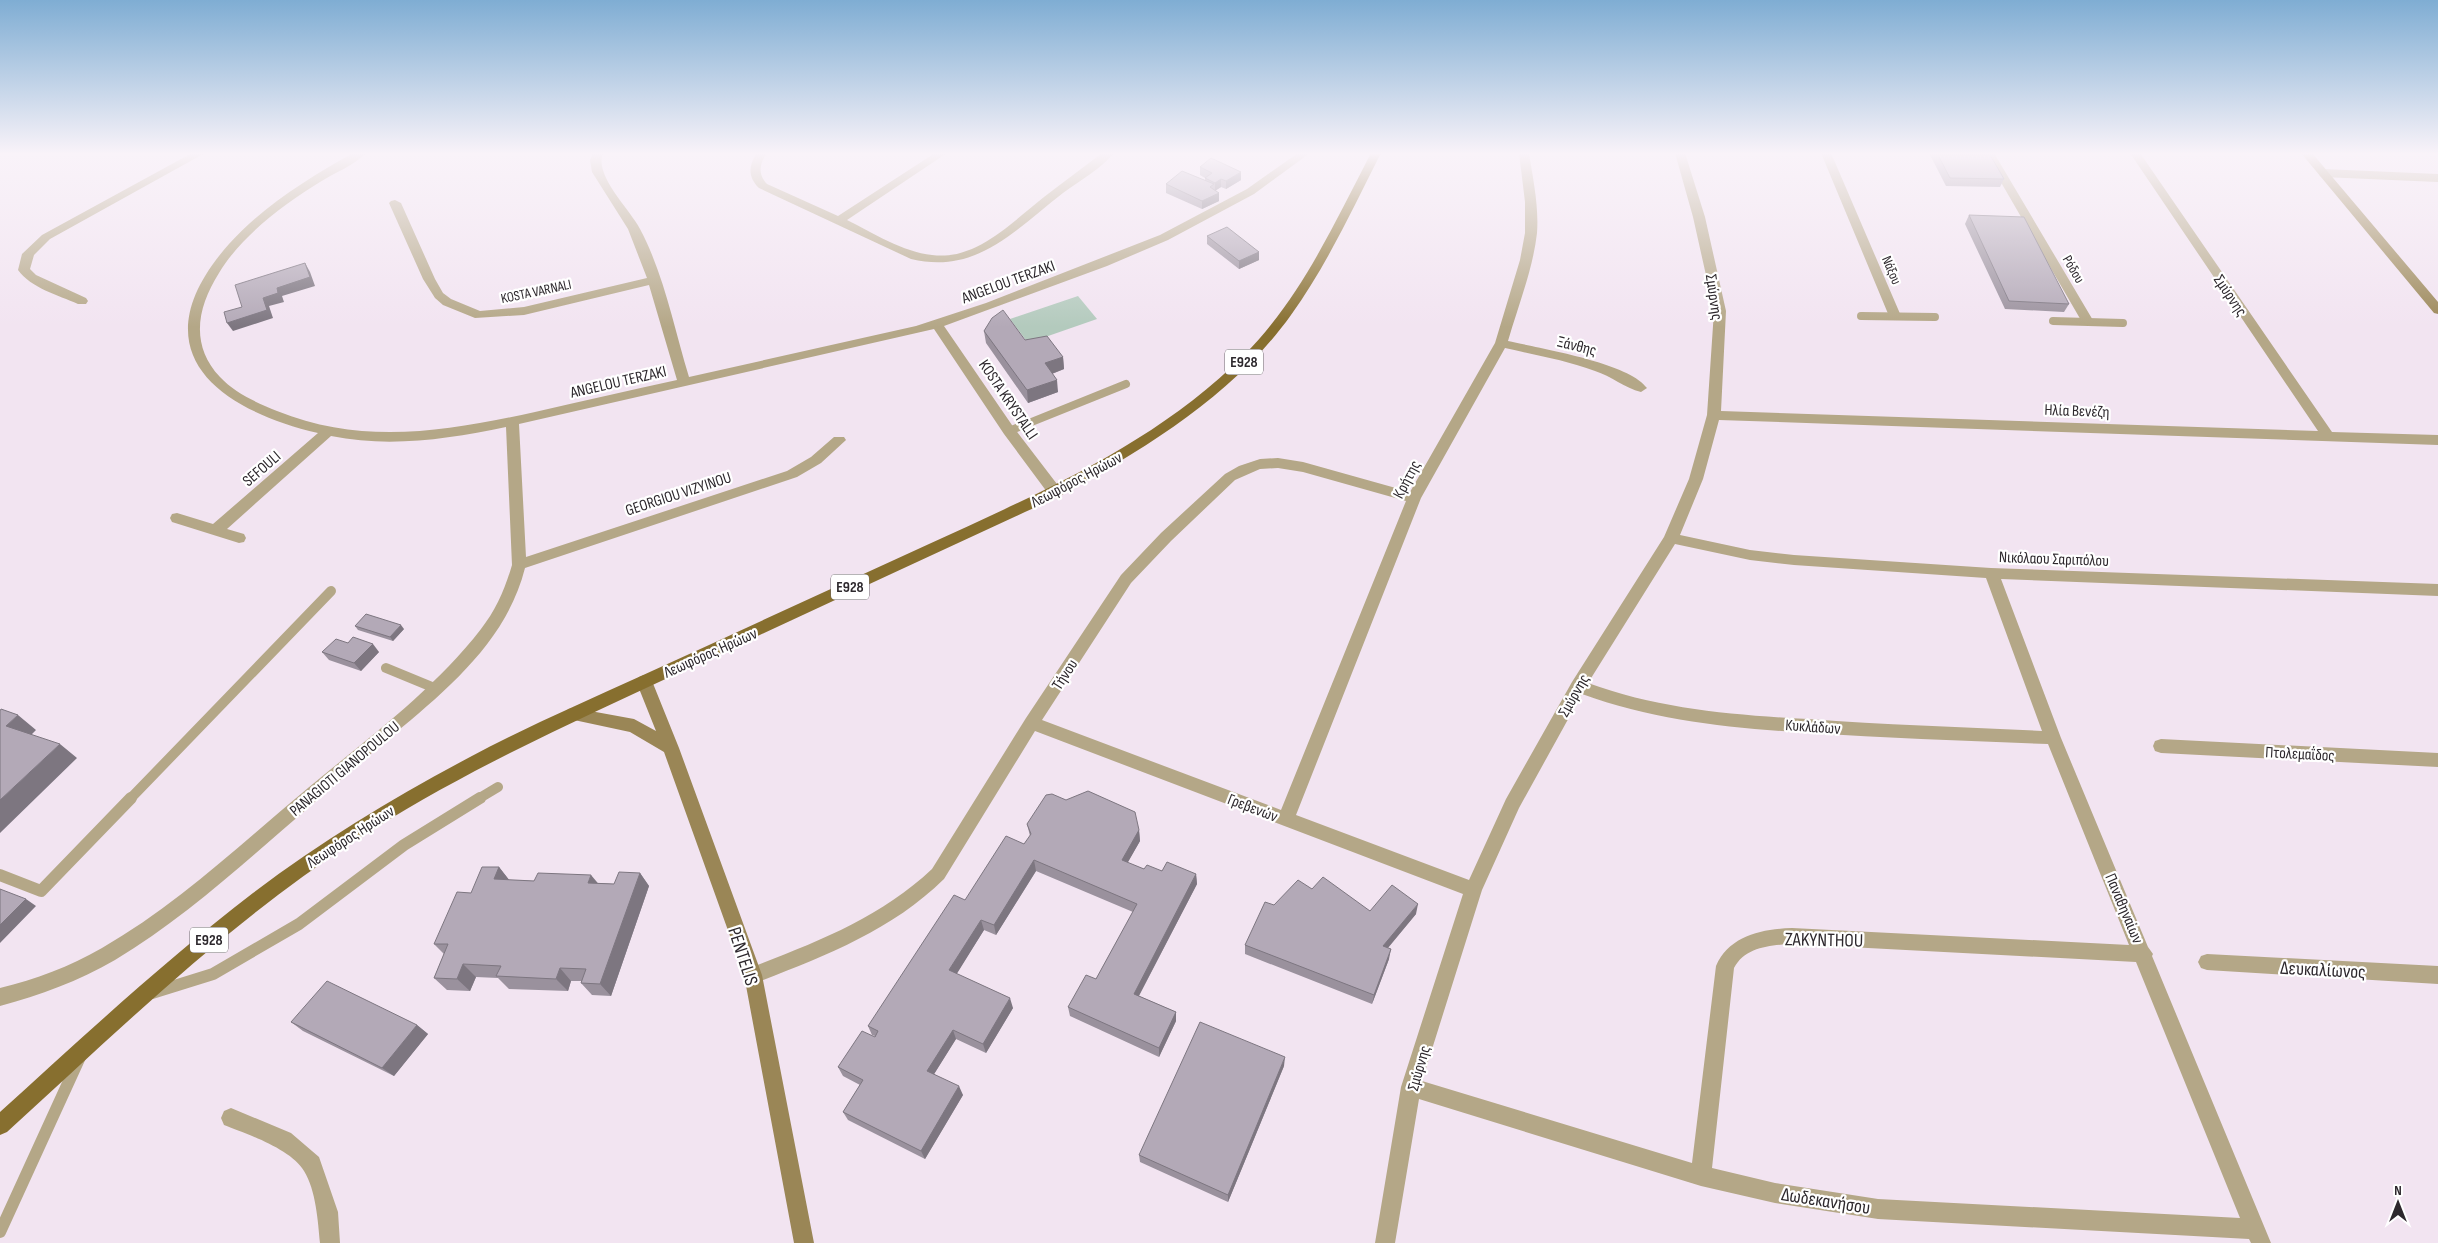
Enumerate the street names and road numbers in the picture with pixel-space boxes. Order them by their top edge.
street label: Ρόδου [2059,252,2088,286]
street label: Νάξου [1878,253,1905,287]
street label: ANGELOU TERZAKI [958,257,1058,308]
street label: Σμύρνης [2209,271,2251,320]
street label: Σμύρνης [1701,273,1726,321]
street label: KOSTA VARNALI [499,276,573,307]
street label: Ξάνθης [1555,332,1598,361]
road number: E928 [1225,350,1263,374]
street label: KOSTA KRYSTALLI [974,356,1041,443]
street label: ANGELOU TERZAKI [568,362,668,403]
street label: Ηλία Βενέζη [2044,401,2110,422]
street label: SEFOULI [239,447,285,491]
street label: Λεωφόρος Ηρώων [1027,448,1125,513]
street label: Κρήτης [1389,457,1425,502]
street label: GEORGIOU VIZYINOU [623,468,734,520]
street label: Νικόλαου Σαριπόλου [1999,548,2109,571]
road number: E928 [831,574,869,600]
street label: Λεωφόρος Ηρώων [660,624,760,683]
street label: Τήνου [1048,656,1082,694]
street label: Σμύρνης [1555,671,1594,720]
street label: Κυκλάδων [1785,716,1841,739]
street label: PANAGIOTI GIANOPOULOU [286,718,404,821]
street label: Πτολεμαΐδος [2265,743,2335,766]
street label: Γρεβενών [1225,790,1280,827]
street label: Λεωφόρος Ηρώων [303,802,398,873]
street label: Παναθηναίων [2100,871,2147,946]
street label: PENTELIS [722,924,763,989]
road number: E928 [190,928,228,952]
street label: ZAKYNTHOU [1785,928,1863,953]
street label: Δευκαλίωνος [2280,957,2366,984]
street label: Σμύρνης [1404,1044,1435,1093]
street label: Δωδεκανήσου [1780,1183,1872,1220]

